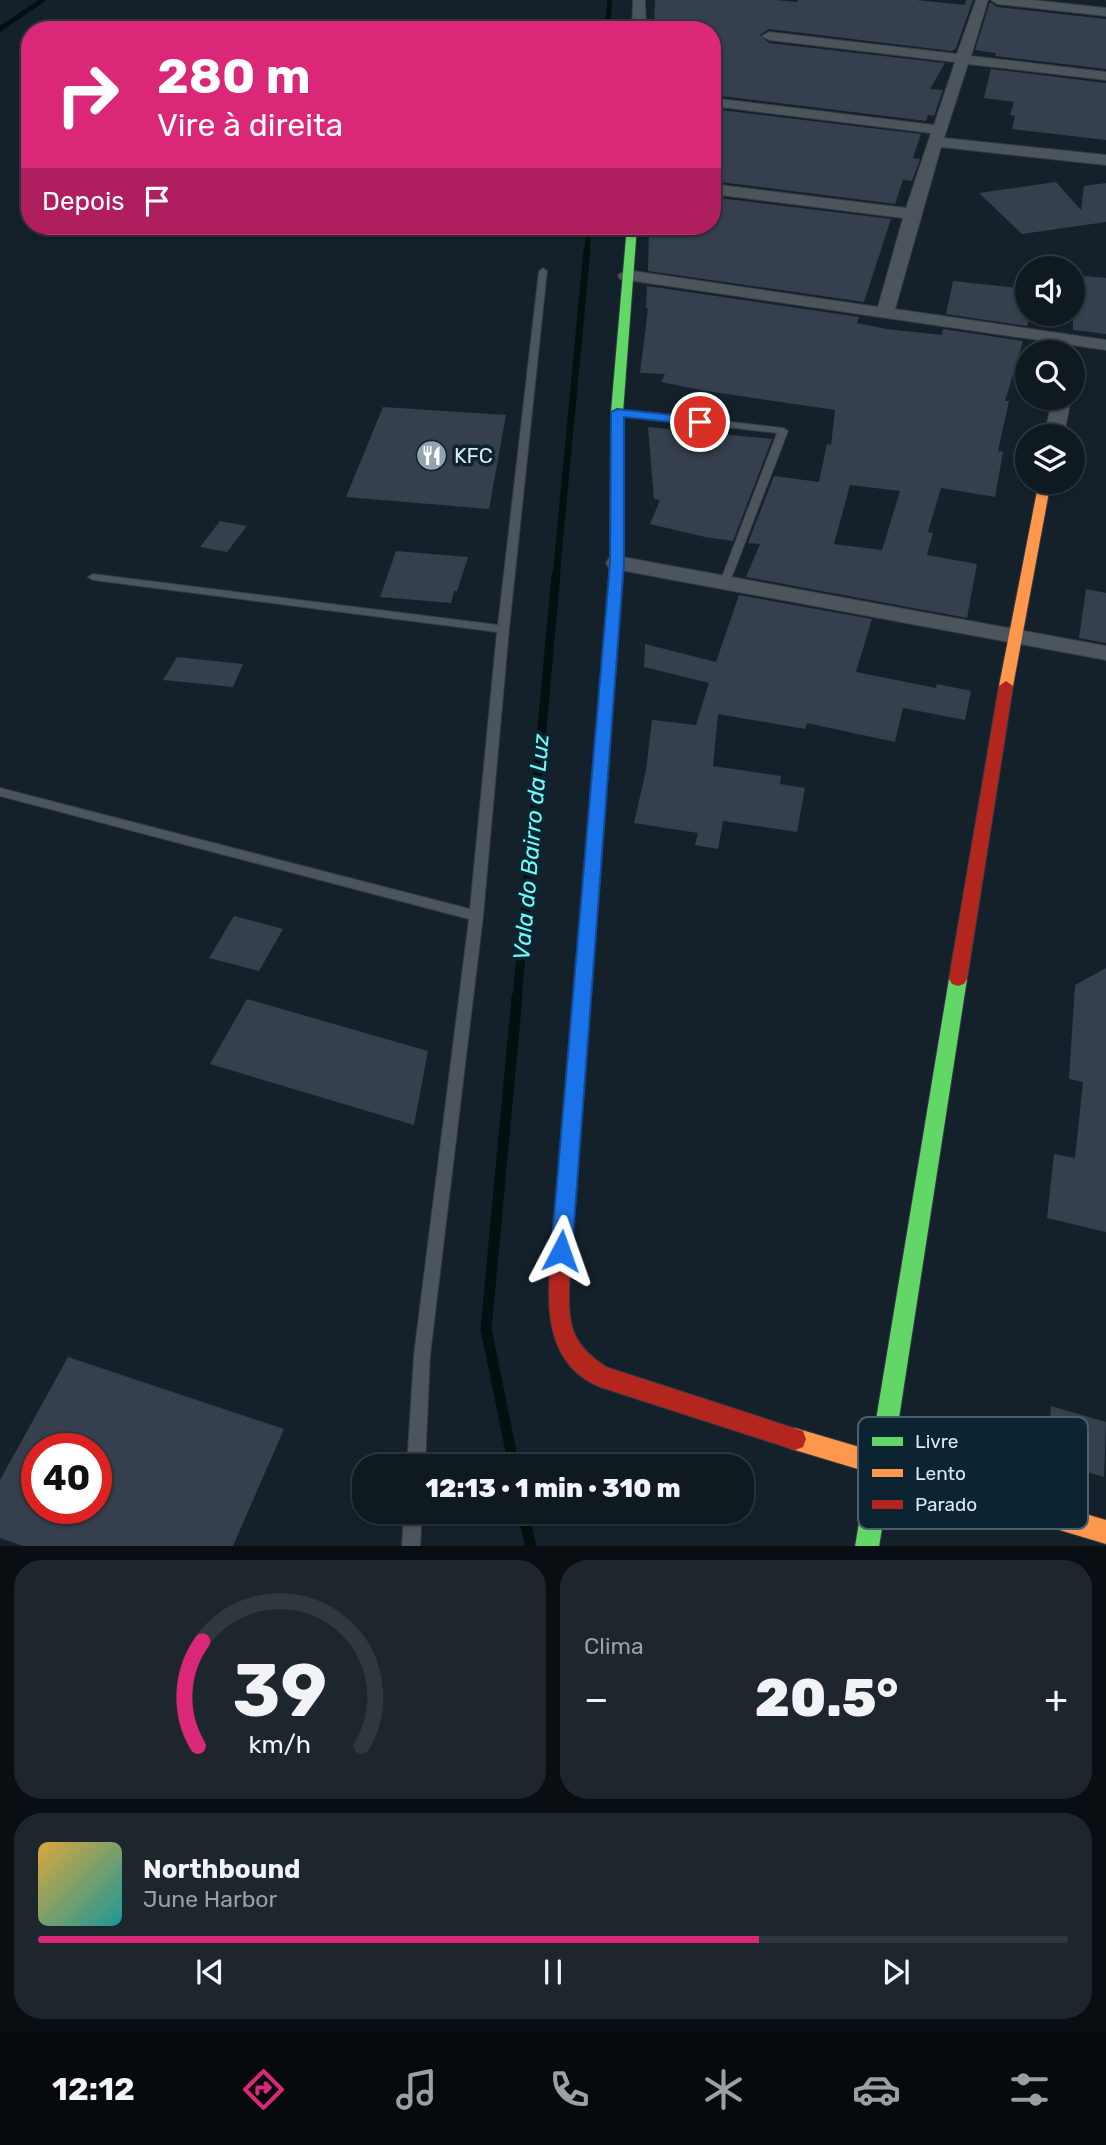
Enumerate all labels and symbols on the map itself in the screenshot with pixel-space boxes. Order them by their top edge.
pin [670,392,730,452]
restaurant icon: KFC [414,439,448,473]
place label: KFC [454,443,493,468]
water label: Vala do Bairro da Luz [507,732,555,962]
position arrow [524,1214,598,1288]
legend [858,1417,1088,1529]
text: Livre [915,1430,959,1453]
speed limit sign: 40 [21,1433,112,1524]
text: Lento [915,1462,966,1485]
text: Parado [915,1493,977,1516]

